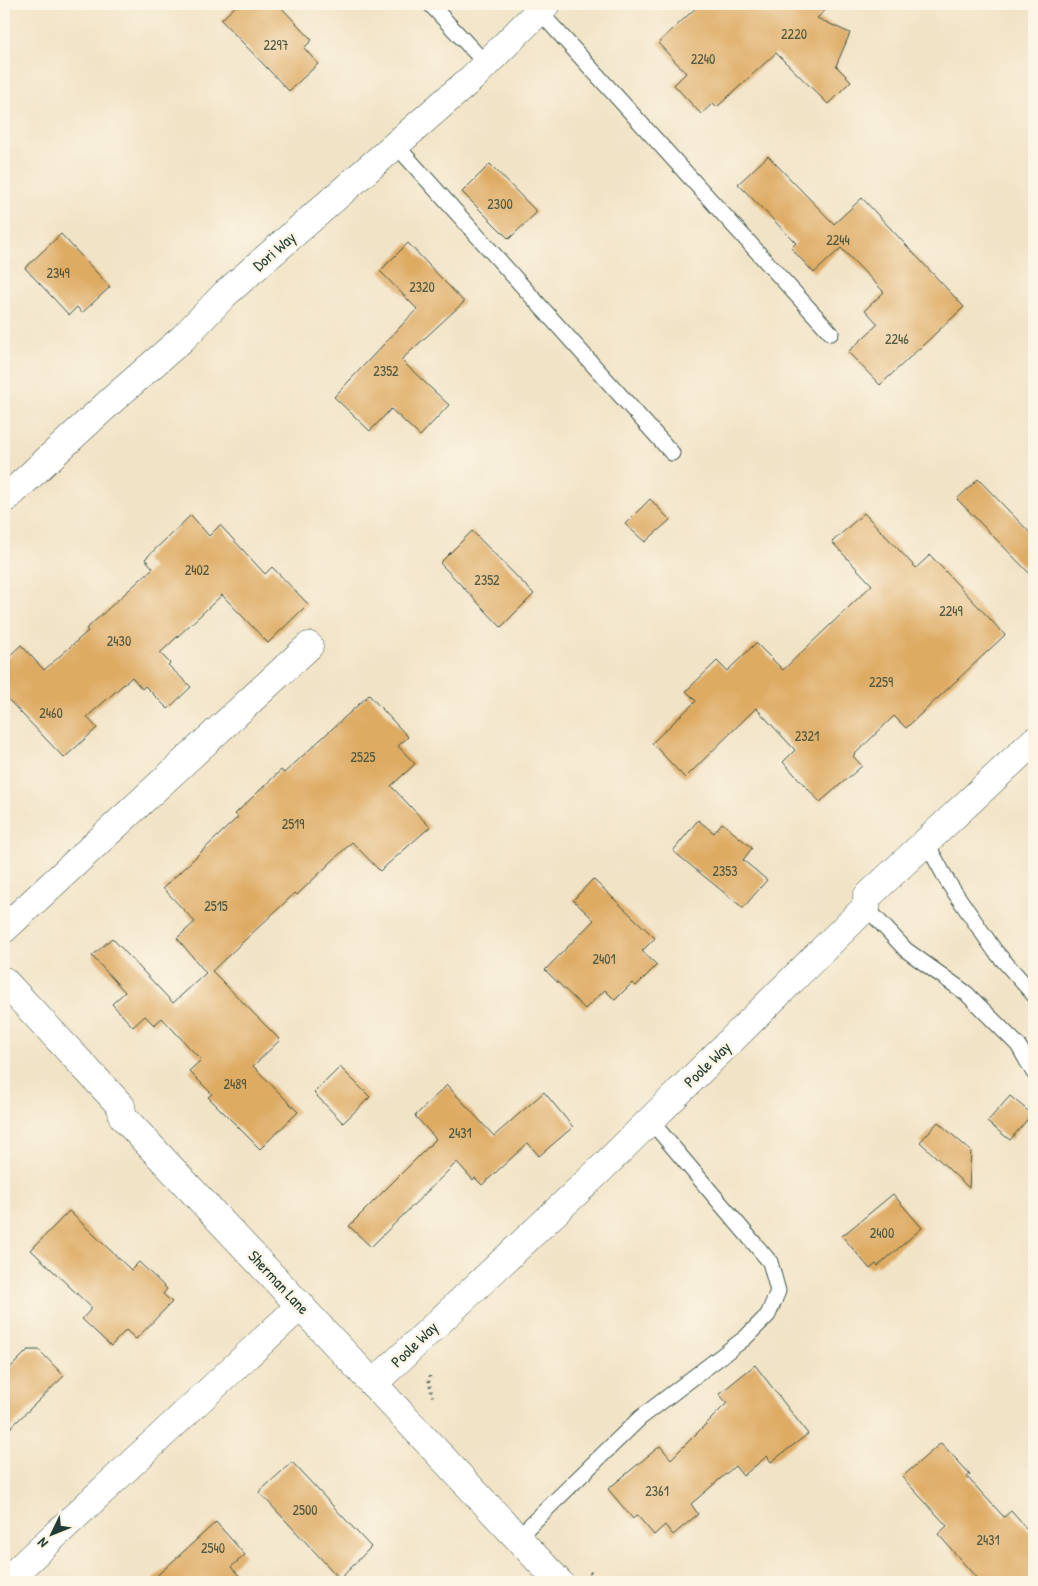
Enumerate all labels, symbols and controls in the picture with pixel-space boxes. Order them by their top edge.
house number: 2220 [781,24,807,43]
house number: 2297 [263,35,289,54]
house number: 2240 [691,49,715,68]
house number: 2300 [487,194,513,213]
street label: Dori Way [248,226,300,276]
house number: 2244 [826,230,850,249]
house number: 2349 [46,263,70,282]
house number: 2320 [409,277,435,296]
house number: 2246 [885,329,909,348]
house number: 2352 [373,361,399,380]
house number: 2402 [185,560,210,579]
house number: 2352 [474,570,500,589]
house number: 2249 [939,601,963,620]
house number: 2430 [107,631,131,650]
house number: 2259 [869,672,893,691]
house number: 2460 [39,703,63,722]
house number: 2321 [795,726,819,745]
house number: 2525 [351,747,376,766]
house number: 2519 [282,814,304,833]
house number: 2353 [712,861,738,880]
house number: 2515 [204,896,228,915]
house number: 2401 [592,949,616,968]
street label: Poole Way [679,1036,736,1092]
house number: 2489 [223,1074,247,1093]
house number: 2431 [448,1123,472,1142]
house number: 2400 [870,1223,894,1242]
street label: Sherman Lane [244,1245,315,1319]
street label: Poole Way [386,1316,443,1372]
house number: 2361 [645,1481,669,1500]
house number: 2500 [292,1500,318,1519]
north arrow [28,1508,78,1558]
house number: 2431 [976,1530,1000,1549]
text: N [32,1534,52,1552]
house number: 2540 [201,1538,225,1557]

